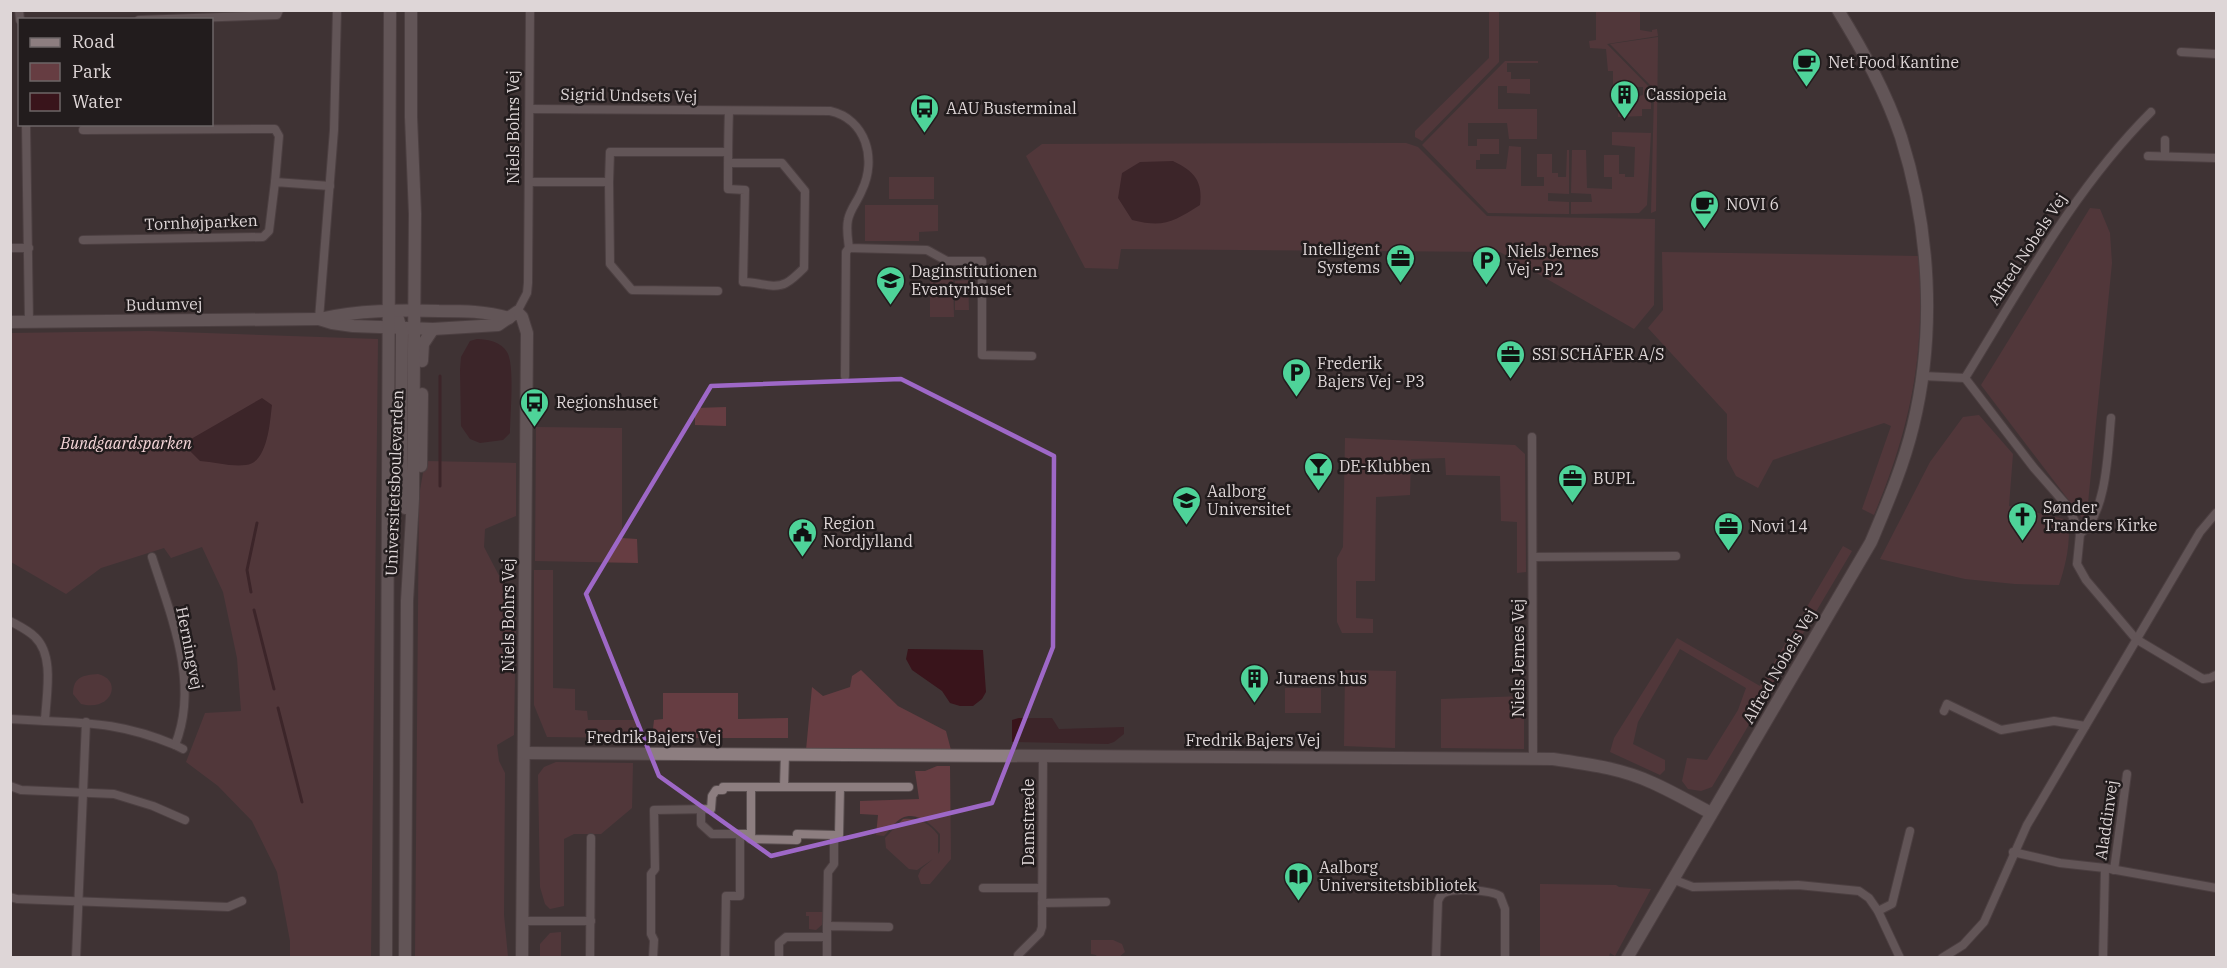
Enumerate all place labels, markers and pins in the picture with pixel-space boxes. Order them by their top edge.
cafe icon: Net Food Kantine [1791,46,1823,88]
place label: Net Food Kantine [1828,52,1959,72]
building icon: Cassiopeia [1609,78,1641,120]
place label: Cassiopeia [1646,84,1727,104]
bus stop icon: AAU Busterminal [909,92,941,134]
place label: AAU Busterminal [946,98,1077,118]
cafe icon: NOVI 6 [1689,188,1721,230]
place label: NOVI 6 [1726,194,1779,214]
place label: Intelligent Systems [1302,239,1380,277]
place label: Niels Jernes Vej - P2 [1507,241,1599,279]
office icon: Intelligent Systems [1385,242,1417,284]
parking icon: Niels Jernes Vej - P2 [1470,244,1502,286]
place label: Daginstitutionen Eventyrhuset [911,261,1038,299]
school or university icon: Daginstitutionen Eventyrhuset [874,264,906,306]
office icon: SSI SCHÄFER A/S [1495,338,1527,380]
place label: SSI SCHÄFER A/S [1532,344,1664,364]
place label: Frederik Bajers Vej - P3 [1317,353,1425,391]
parking icon: Frederik Bajers Vej - P3 [1280,356,1312,398]
bus stop icon: Regionshuset [519,386,551,428]
place label: Regionshuset [556,392,658,412]
bar icon: DE-Klubben [1302,450,1334,492]
place label: DE-Klubben [1339,456,1431,476]
office icon: BUPL [1556,462,1588,504]
place label: BUPL [1593,468,1635,488]
place label: Aalborg Universitet [1207,481,1291,519]
school or university icon: Aalborg Universitet [1170,484,1202,526]
place label: Sønder Tranders Kirke [2043,497,2157,535]
church icon: Sønder Tranders Kirke [2006,500,2038,542]
office icon: Novi 14 [1713,510,1745,552]
place label: Region Nordjylland [823,513,913,551]
public building icon: Region Nordjylland [786,516,818,558]
place label: Novi 14 [1750,516,1808,536]
building icon: Juraens hus [1239,662,1271,704]
place label: Juraens hus [1276,668,1367,688]
place label: Aalborg Universitetsbibliotek [1319,857,1478,895]
library icon: Aalborg Universitetsbibliotek [1282,860,1314,902]

